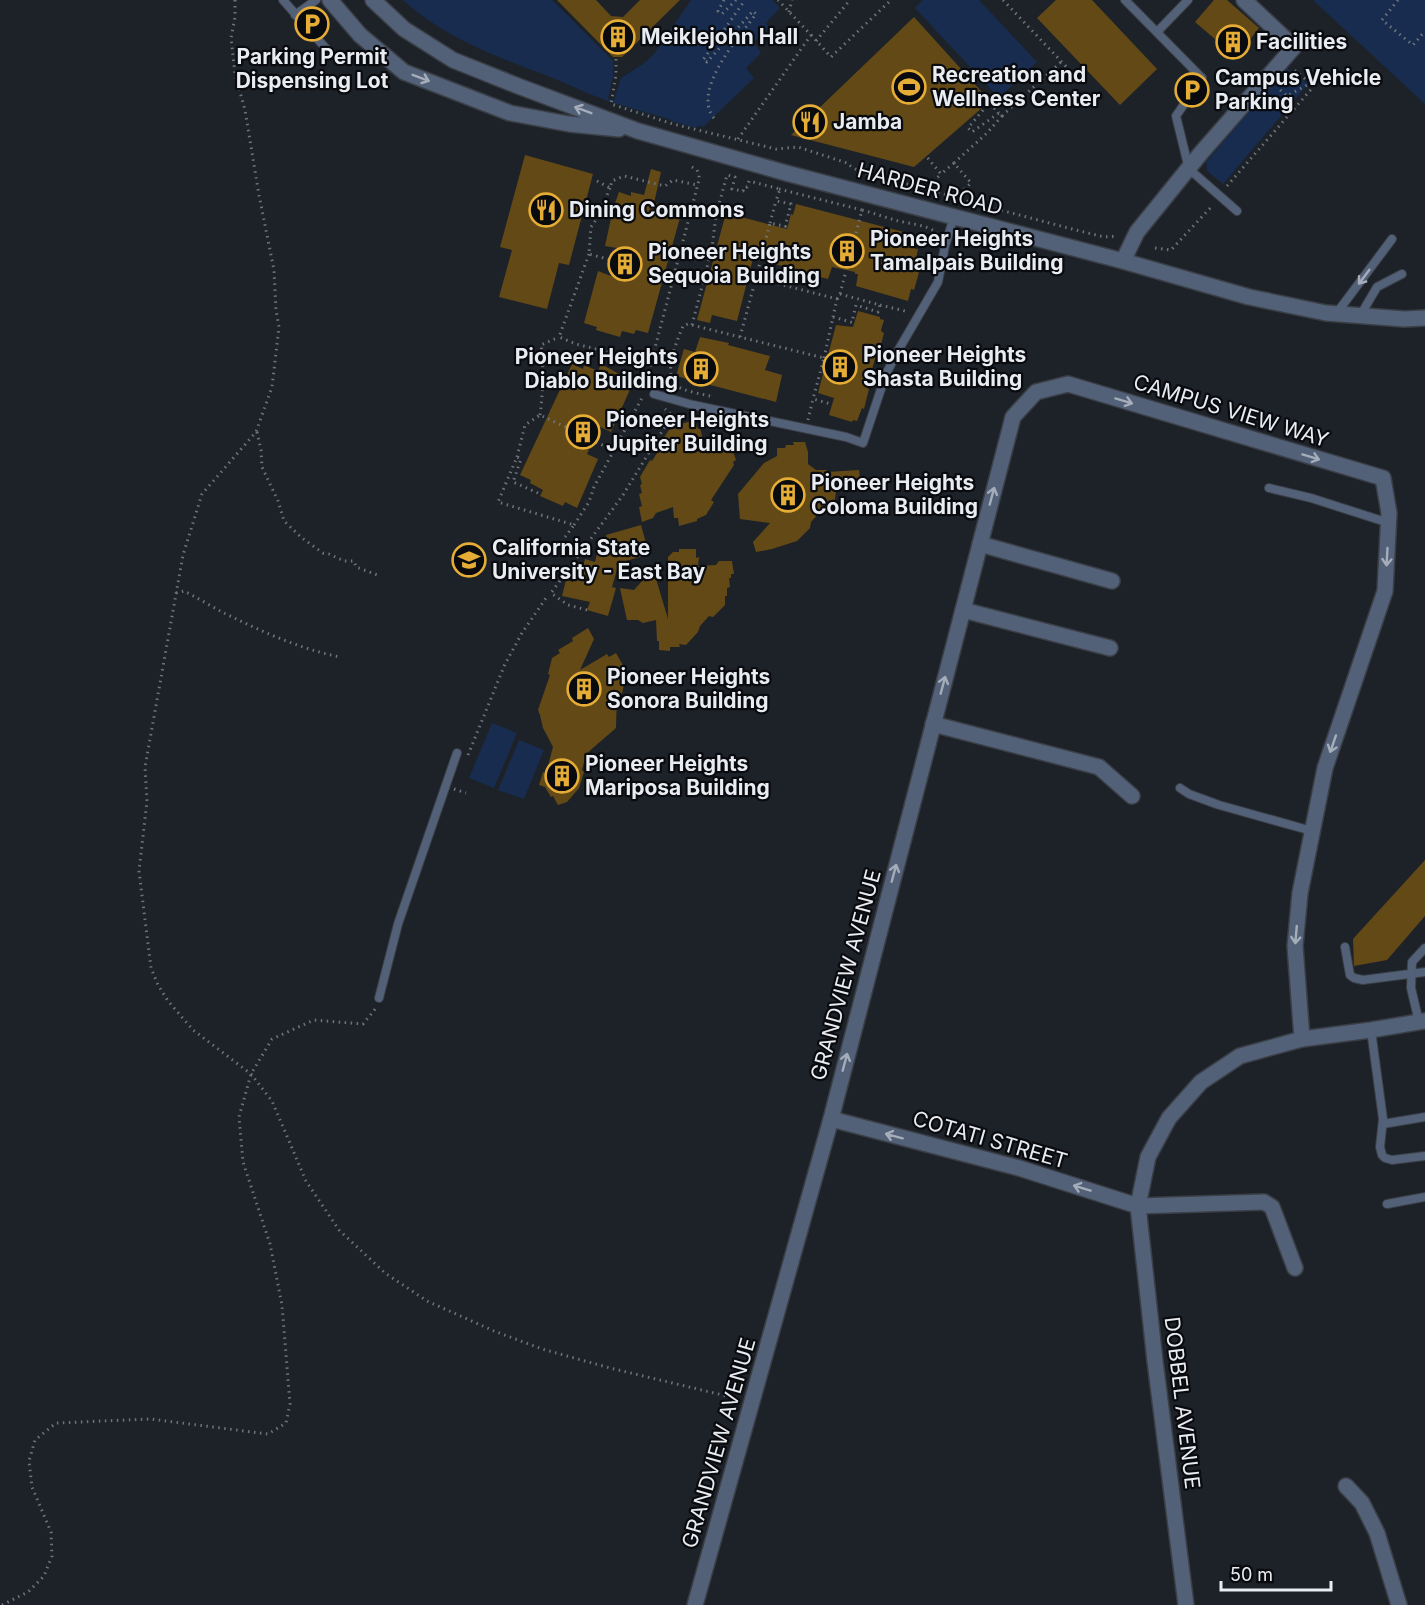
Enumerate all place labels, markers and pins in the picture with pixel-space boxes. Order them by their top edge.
parking icon: Parking Permit Dispensing Lot [294,6,330,42]
building icon: Meiklejohn Hall [600,19,636,55]
place label: Meiklejohn Hall [641,24,798,49]
building icon: Facilities [1215,24,1251,60]
place label: Facilities [1256,29,1347,54]
place label: Parking Permit Dispensing Lot [236,44,389,93]
place label: Recreation and Wellness Center [932,62,1101,111]
place label: Campus Vehicle Parking [1215,65,1381,114]
sports icon: Recreation and Wellness Center [891,69,927,105]
parking icon: Campus Vehicle Parking [1174,72,1210,108]
restaurant icon: Jamba [792,104,828,140]
place label: Jamba [833,109,902,134]
restaurant icon: Dining Commons [528,192,564,228]
place label: Dining Commons [569,197,744,222]
place label: Pioneer Heights Tamalpais Building [870,226,1063,275]
building icon: Pioneer Heights Tamalpais Building [829,233,865,269]
place label: Pioneer Heights Sequoia Building [648,239,820,288]
building icon: Pioneer Heights Sequoia Building [607,246,643,282]
place label: Pioneer Heights Shasta Building [863,342,1026,391]
place label: Pioneer Heights Diablo Building [515,344,678,393]
building icon: Pioneer Heights Shasta Building [822,349,858,385]
building icon: Pioneer Heights Diablo Building [683,351,719,387]
place label: Pioneer Heights Jupiter Building [606,407,769,456]
building icon: Pioneer Heights Jupiter Building [565,414,601,450]
place label: Pioneer Heights Coloma Building [811,470,978,519]
building icon: Pioneer Heights Coloma Building [770,477,806,513]
place label: California State University - East Bay [492,535,706,584]
school or university icon: California State University - East Bay [451,542,487,578]
place label: Pioneer Heights Sonora Building [607,664,770,713]
building icon: Pioneer Heights Sonora Building [566,671,602,707]
place label: Pioneer Heights Mariposa Building [585,751,770,800]
building icon: Pioneer Heights Mariposa Building [544,758,580,794]

